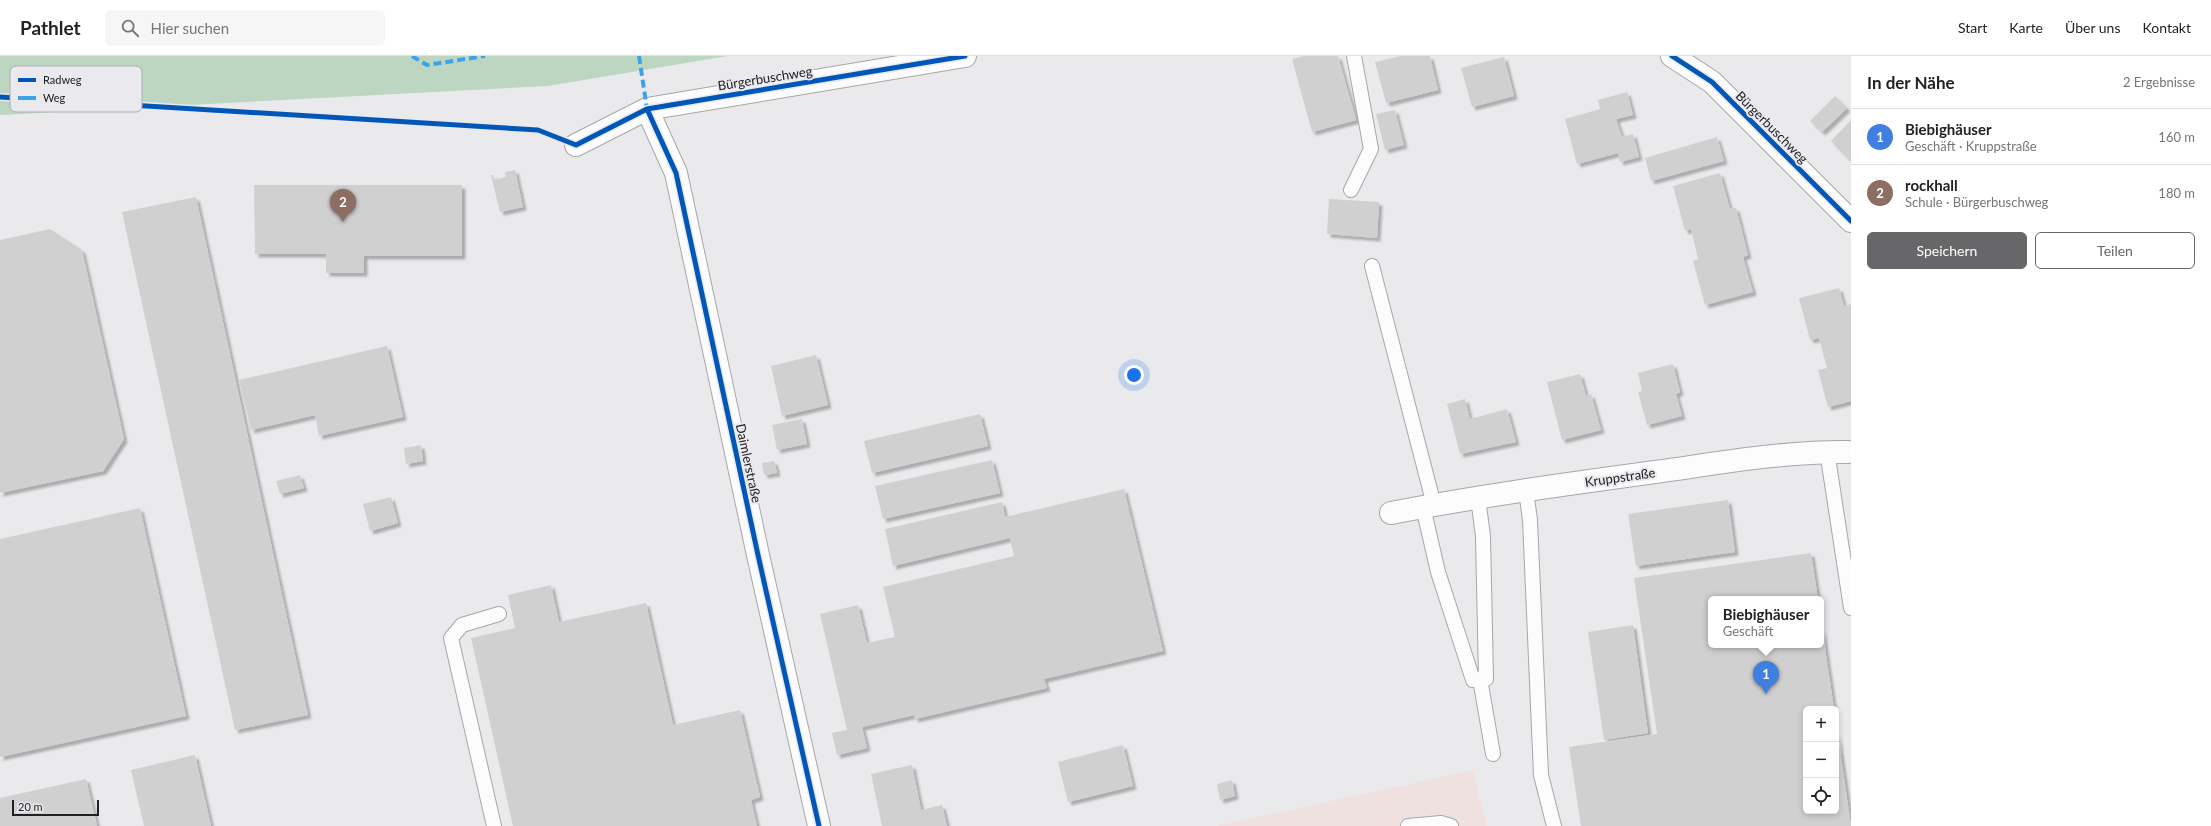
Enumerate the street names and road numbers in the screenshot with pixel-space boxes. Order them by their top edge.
street label: Bürgerbuschweg [716,63,814,93]
street label: Bürgerbuschweg [1733,88,1812,167]
street label: Daimlerstraße [733,422,765,504]
street label: Kruppstraße [1584,464,1656,490]

